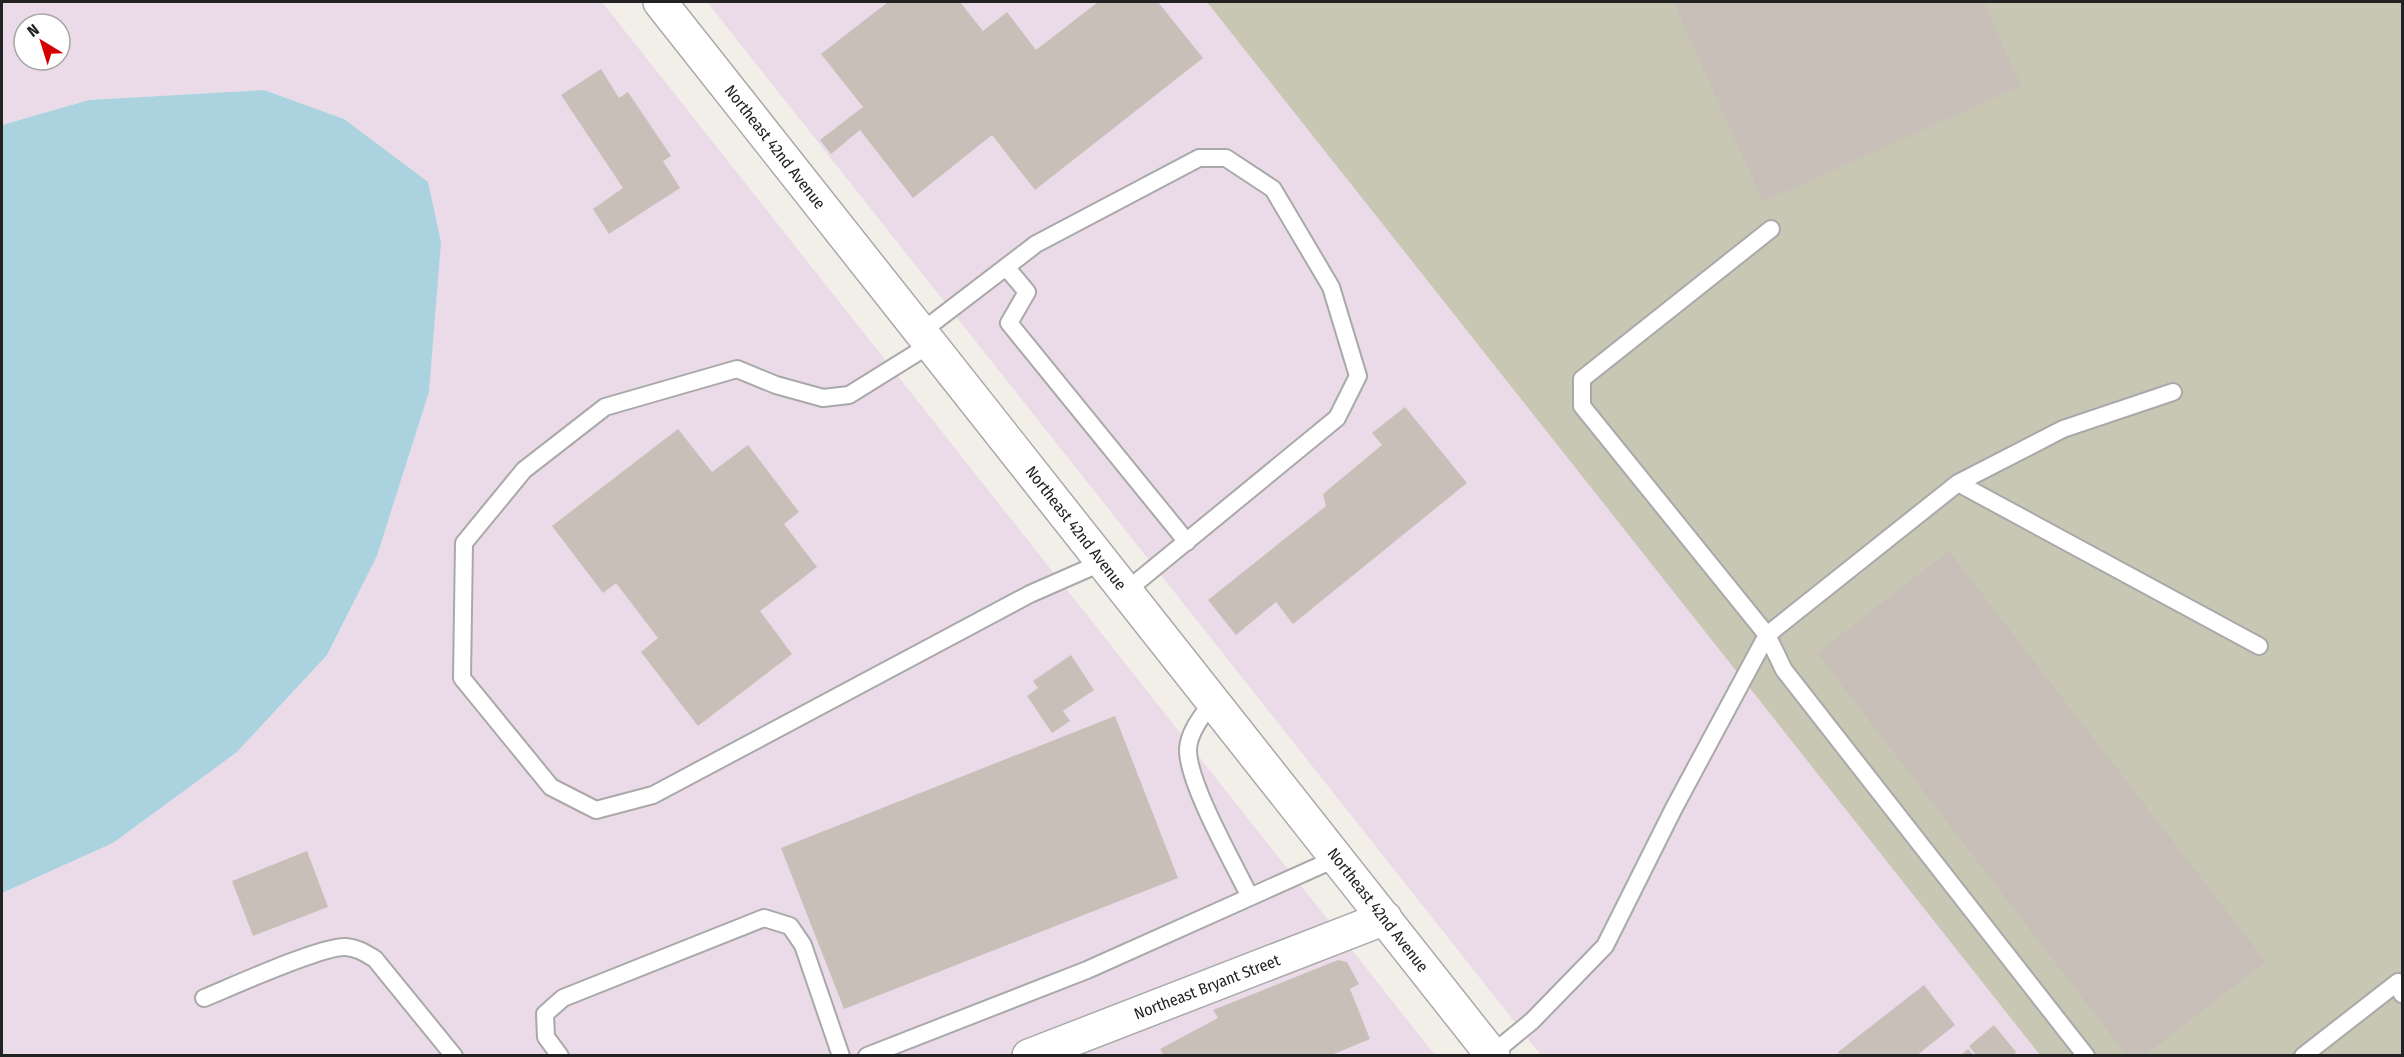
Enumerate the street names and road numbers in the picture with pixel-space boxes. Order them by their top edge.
street label: Northeast 42nd Avenue [721,81,829,213]
street label: Northeast 42nd Avenue [1022,462,1130,594]
street label: Northeast 42nd Avenue [1324,844,1432,976]
street label: Northeast Bryant Street [1131,950,1283,1024]

